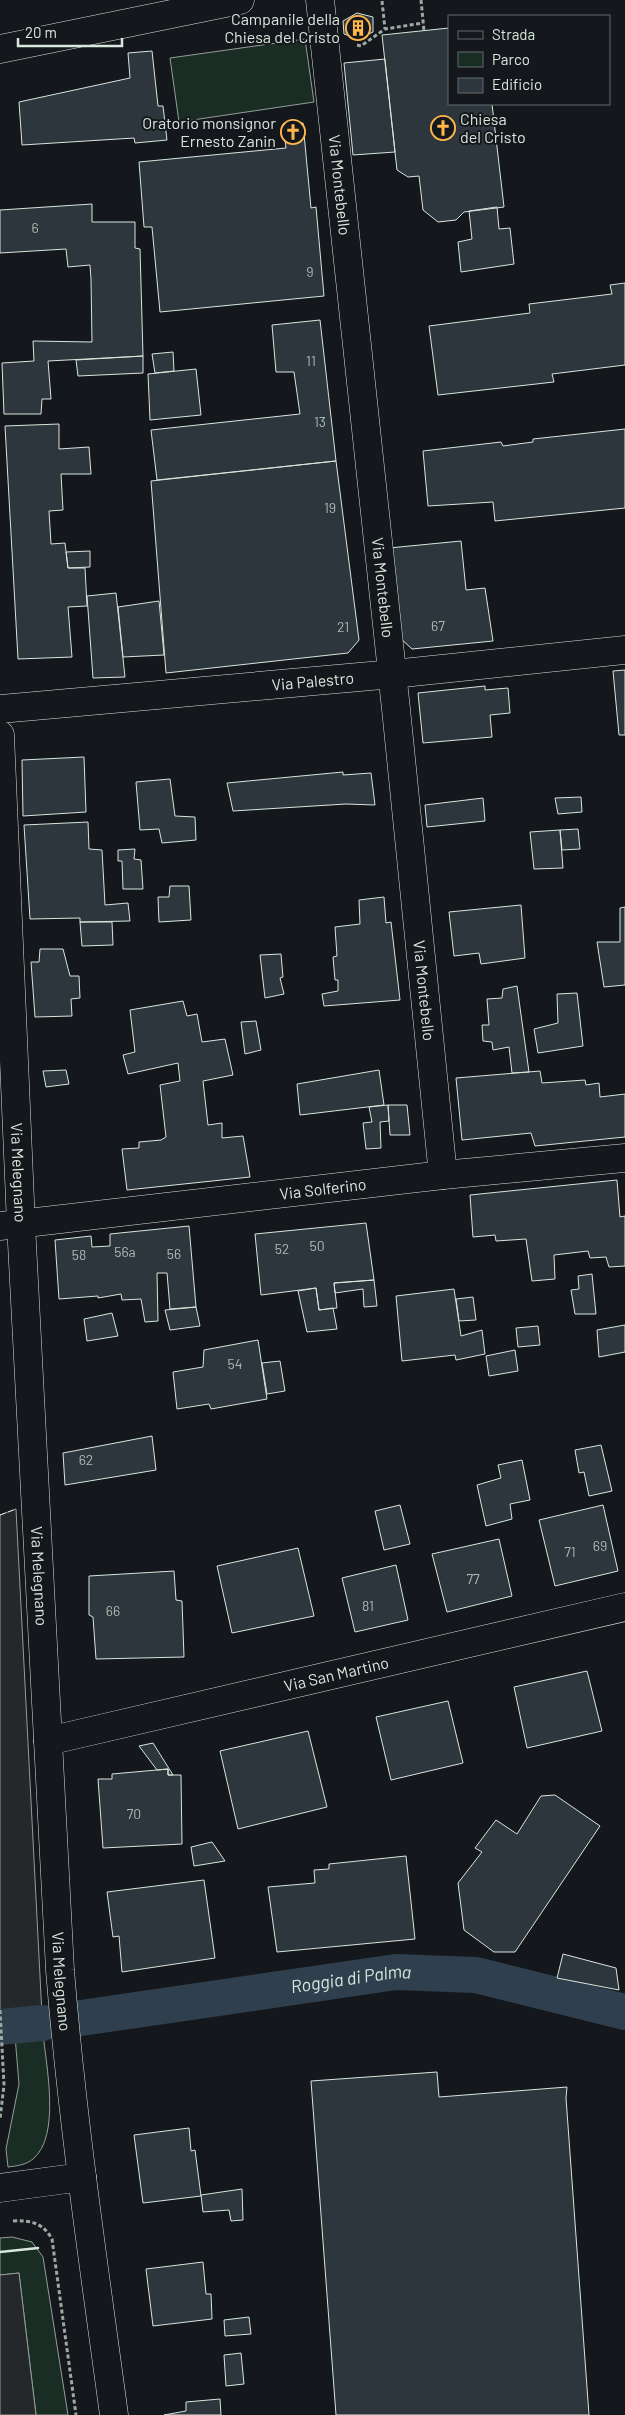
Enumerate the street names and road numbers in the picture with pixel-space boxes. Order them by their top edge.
street label: Via Montebello [325,134,355,236]
street label: Via Montebello [369,536,398,639]
street label: Via Palestro [271,668,355,694]
street label: Via Montebello [410,939,439,1042]
street label: Via Melegnano [8,1122,31,1223]
street label: Via Solferino [278,1174,367,1203]
street label: Via Melegnano [28,1526,52,1626]
street label: Via San Martino [282,1652,391,1695]
street label: Via Melegnano [49,1931,75,2032]

